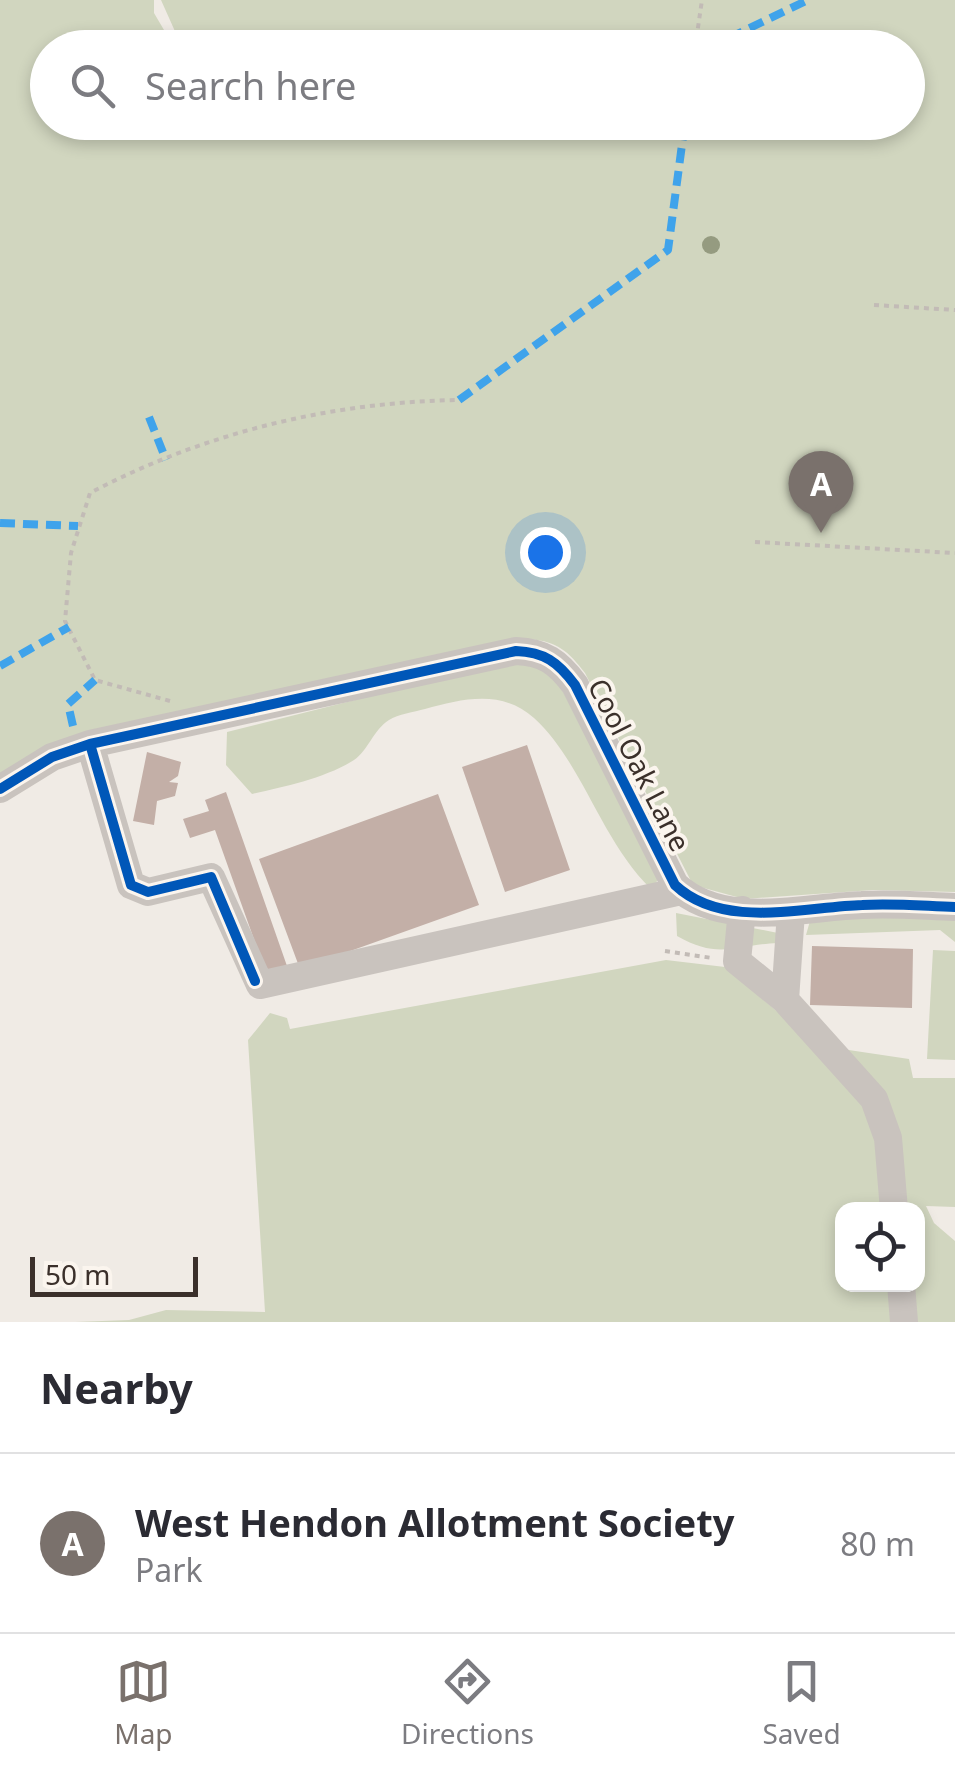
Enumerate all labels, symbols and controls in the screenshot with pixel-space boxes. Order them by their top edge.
search box [30,30,925,140]
icon: search [65,58,120,113]
text: Search here [145,59,356,111]
pin: A [788,450,854,533]
your location [520,527,571,578]
street label: Cool Oak Lane [580,672,700,858]
map controls [835,1202,925,1292]
button: locate [835,1202,925,1292]
scale bar [30,1252,198,1296]
text: 50 m [45,1255,111,1293]
text: Nearby [40,1359,193,1416]
text: West Hendon Allotment Society [135,1496,734,1548]
text: A [61,1522,84,1565]
text: 80 m [840,1522,915,1565]
text: Park [135,1548,203,1591]
tab: Map [114,1654,173,1752]
tab: Directions [401,1654,534,1752]
tab: Saved [762,1654,841,1752]

